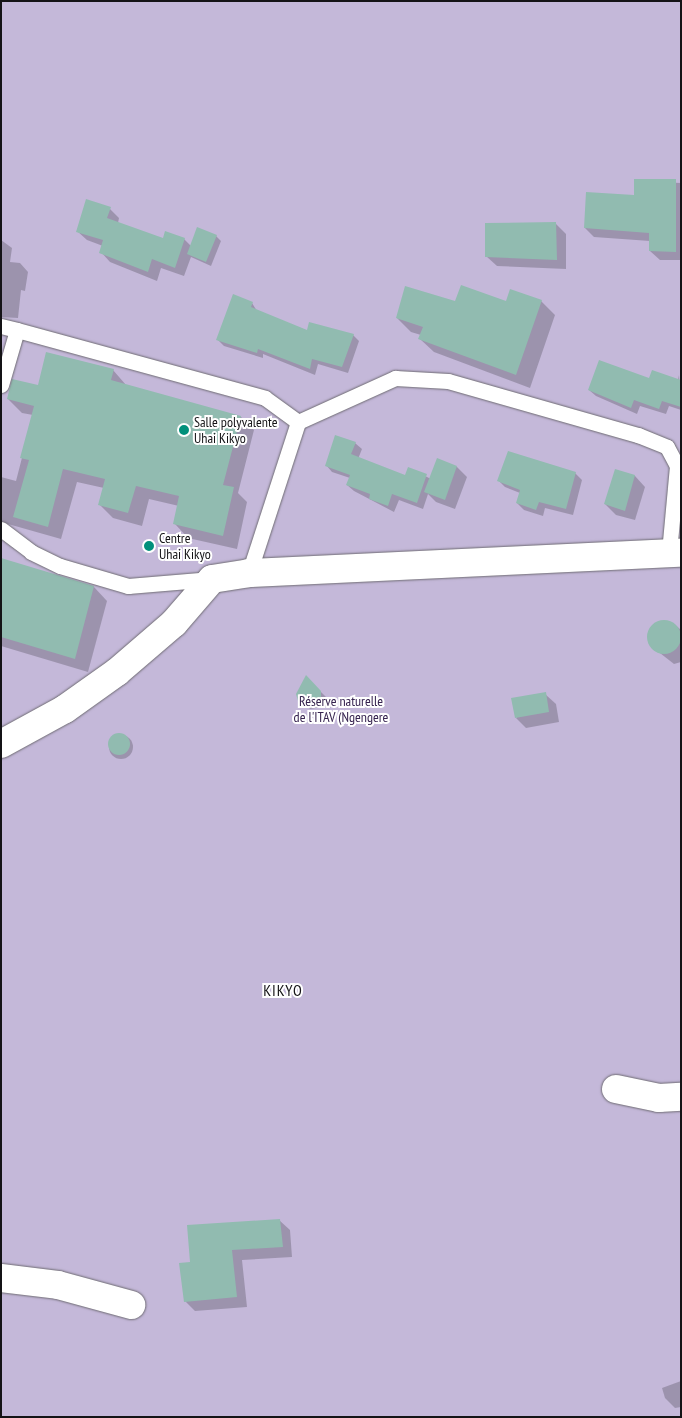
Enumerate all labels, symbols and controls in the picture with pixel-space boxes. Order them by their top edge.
place label: Salle polyvalente Uhai Kikyo [194,414,277,447]
marker: Salle polyvalente Uhai Kikyo [178,424,190,436]
place label: Centre Uhai Kikyo [159,530,211,562]
marker: Centre Uhai Kikyo [143,540,155,552]
park label: Réserve naturelle de l'ITAV (Ngengere [293,693,389,726]
district label: KIKYO [263,980,303,1000]

